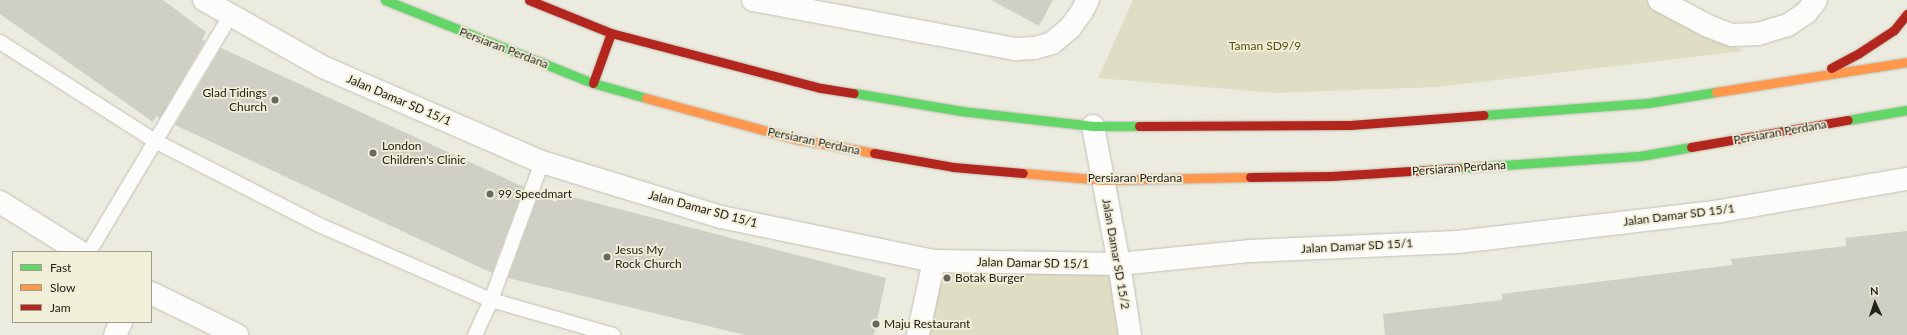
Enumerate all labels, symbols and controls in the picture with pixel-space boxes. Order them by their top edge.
street label: Persiaran Perdana [457,24,551,72]
park label: Taman SD9/9 [1229,39,1301,53]
street label: Jalan Damar SD 15/1 [344,71,454,129]
place label: Glad Tidings Church [202,86,267,114]
marker: Glad Tidings Church [270,95,280,105]
street label: Persiaran Perdana [1732,117,1828,147]
street label: Persiaran Perdana [766,124,862,158]
place label: London Children's Clinic [382,139,466,167]
marker: London Children's Clinic [367,147,379,159]
street label: Persiaran Perdana [1411,158,1507,178]
street label: Persiaran Perdana [1088,171,1182,185]
place label: 99 Speedmart [498,187,572,201]
street label: Jalan Damar SD 15/1 [647,187,759,231]
marker: 99 Speedmart [485,189,495,199]
street label: Jalan Damar SD 15/2 [1099,197,1133,311]
street label: Jalan Damar SD 15/1 [1622,201,1736,229]
street label: Jalan Damar SD 15/1 [1300,236,1414,256]
place label: Jesus My Rock Church [615,243,682,271]
legend [12,251,152,323]
marker: Jesus My Rock Church [602,252,612,262]
street label: Jalan Damar SD 15/1 [977,255,1089,271]
text: Fast [50,260,71,275]
place label: Botak Burger [955,271,1024,285]
marker: Botak Burger [942,273,952,283]
text: Slow [50,280,75,295]
north arrow [1855,283,1895,323]
text: N [1870,284,1879,297]
text: Jam [50,300,71,315]
place label: Maju Restaurant [884,317,970,331]
marker: Maju Restaurant [871,319,881,329]

